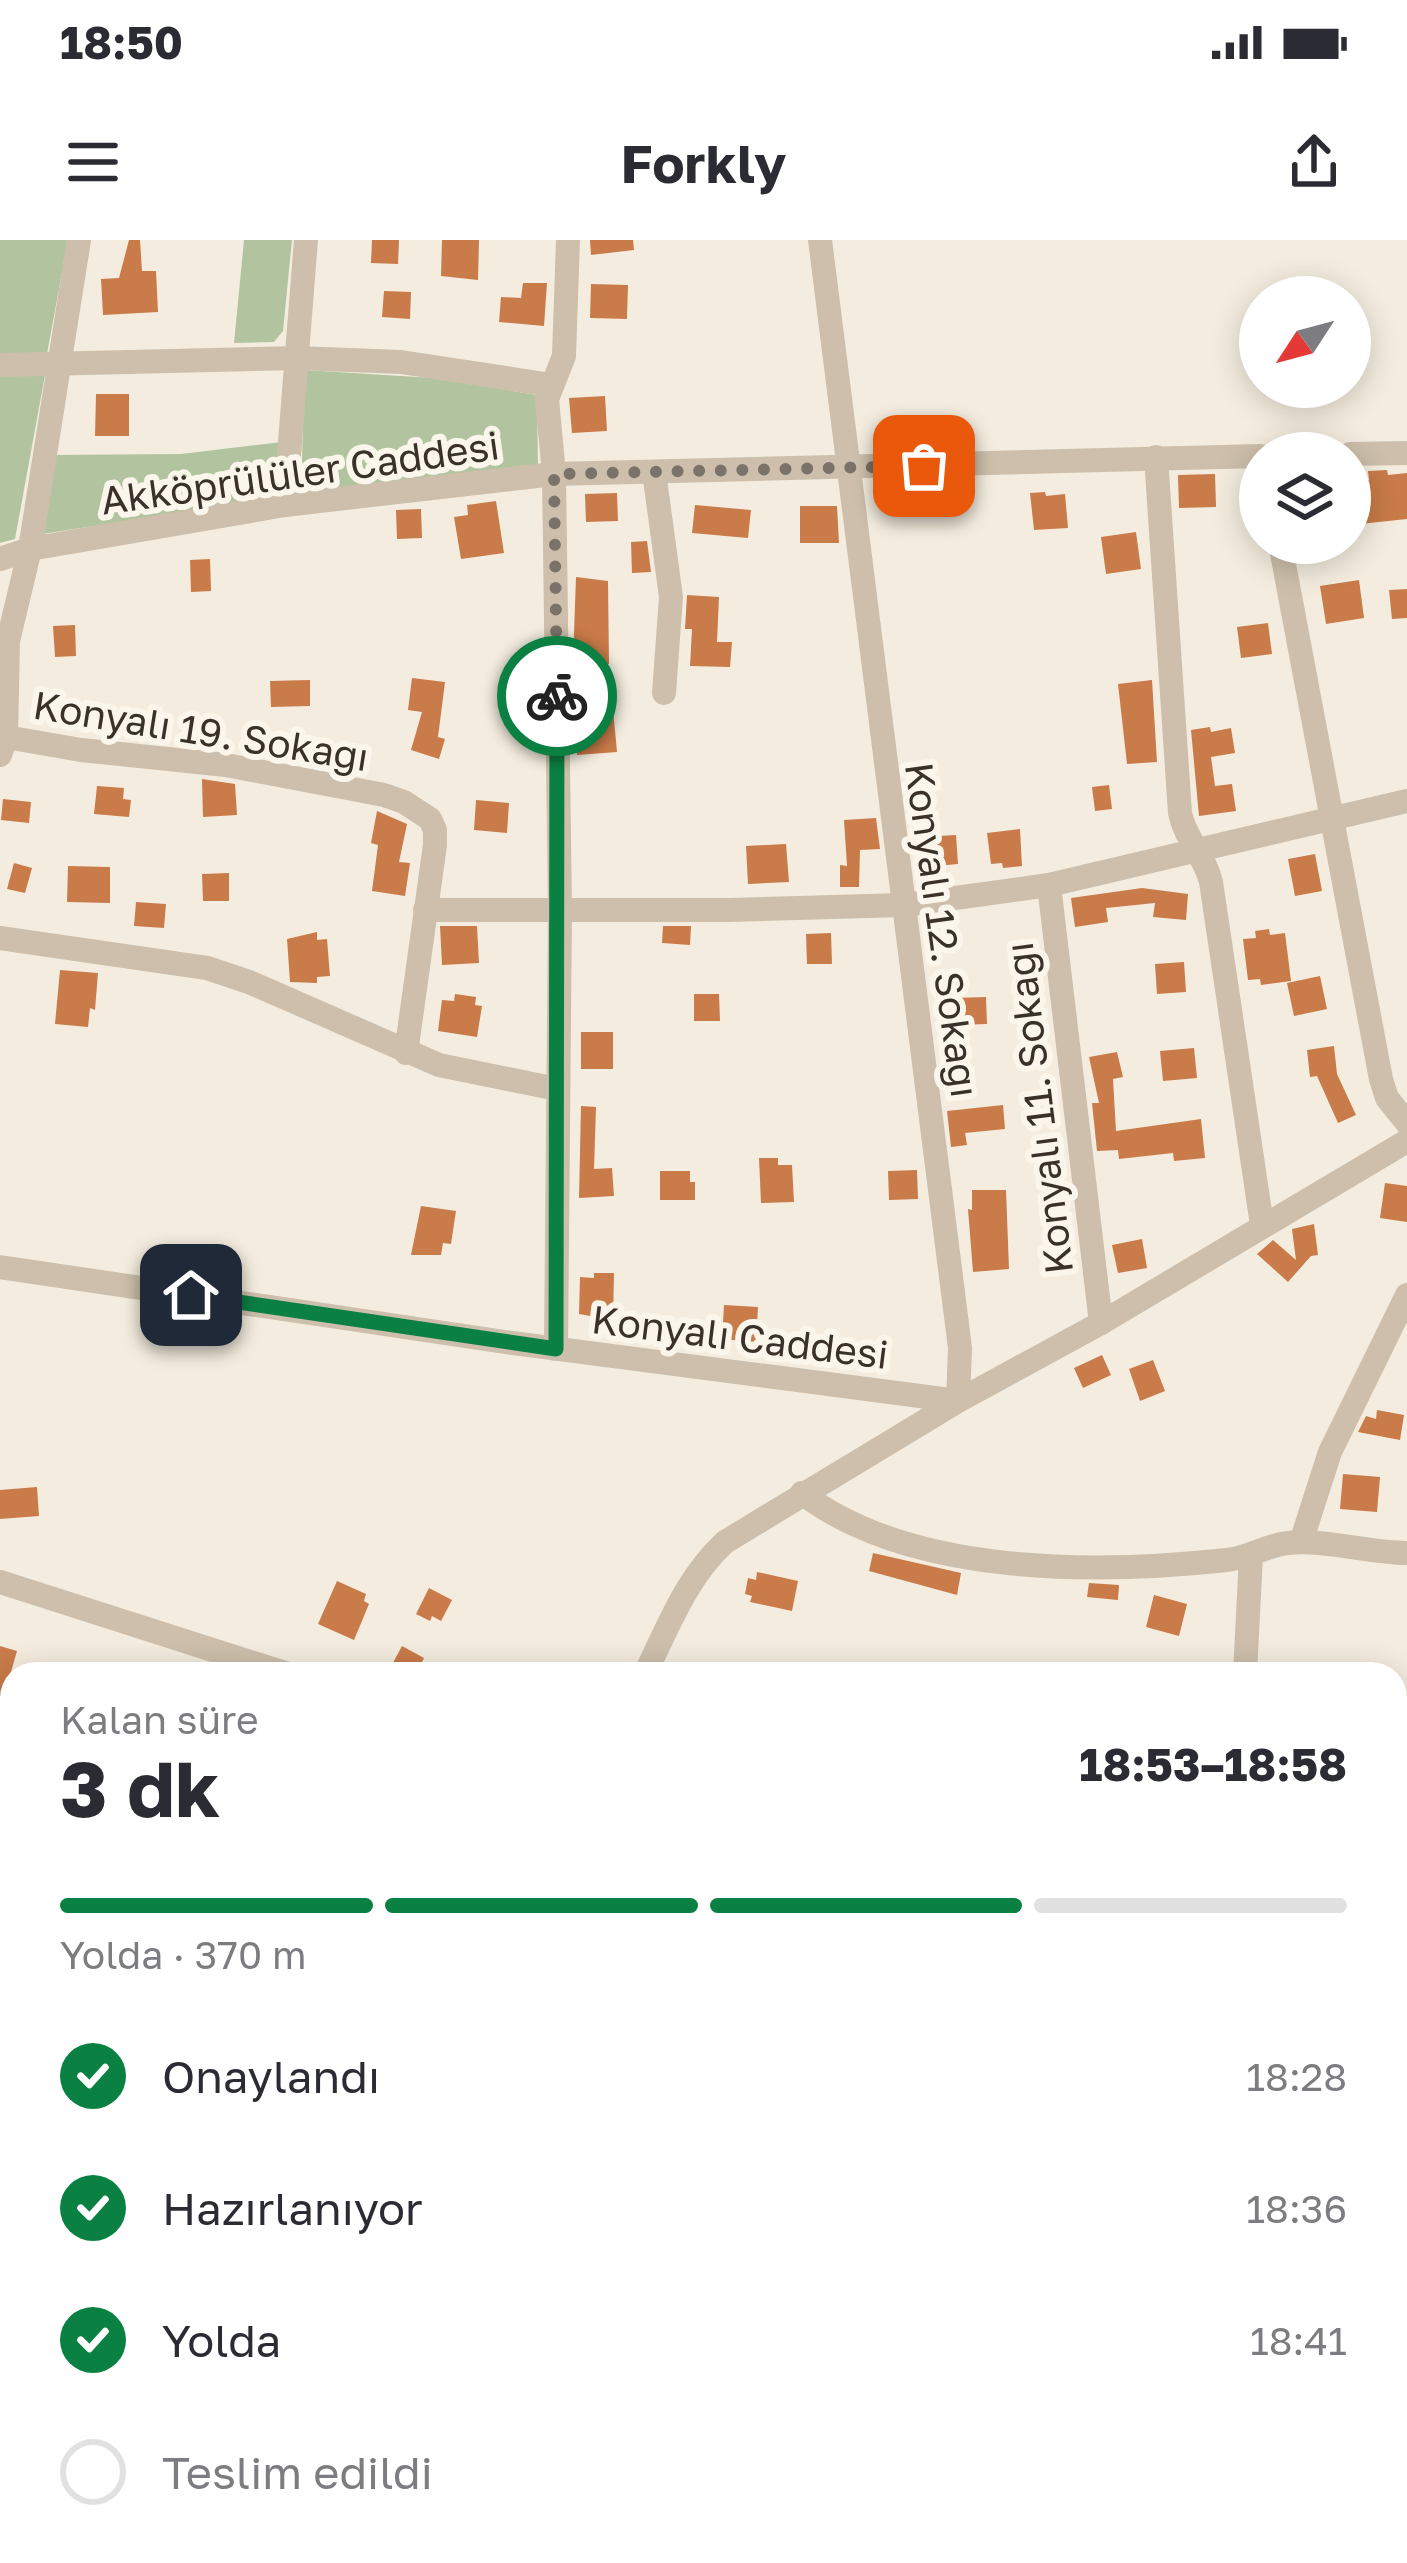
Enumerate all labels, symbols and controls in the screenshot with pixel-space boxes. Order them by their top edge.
text: 18:50 [60,15,183,69]
icon: menu [60,129,126,195]
icon: share [1281,129,1347,195]
text: Forkly [621,130,786,195]
north arrow [1239,276,1371,408]
map controls [1239,276,1371,564]
pin [873,415,975,517]
street label: Akköprülüler Caddesi [98,421,502,524]
button: layers [1239,432,1371,564]
icon: bag [891,433,957,499]
courier [497,636,617,756]
icon: bike [524,663,590,729]
street label: Konyalı 19. Sokağı [30,681,372,780]
street label: Konyalı 12. Sokağı [896,760,989,1100]
street label: Konyalı 11. Sokağı [995,939,1082,1277]
pin [140,1244,242,1346]
icon: home [158,1262,224,1328]
street label: Konyalı Caddesi [589,1295,891,1378]
text: Kalan süre [60,1696,259,1743]
text: 18:53–18:58 [1079,1737,1347,1791]
text: 3 dk [60,1741,220,1834]
text: Yolda · 370 m [60,1931,306,1978]
icon: check [60,2043,126,2109]
text: Onaylandı [162,2049,380,2103]
text: 18:28 [1246,2053,1347,2100]
icon: check [60,2175,126,2241]
text: Hazırlanıyor [162,2181,423,2235]
text: 18:36 [1246,2185,1347,2232]
icon: check [60,2307,126,2373]
text: Yolda [162,2313,281,2367]
text: 18:41 [1250,2317,1347,2364]
text: Teslim edildi [162,2445,433,2499]

